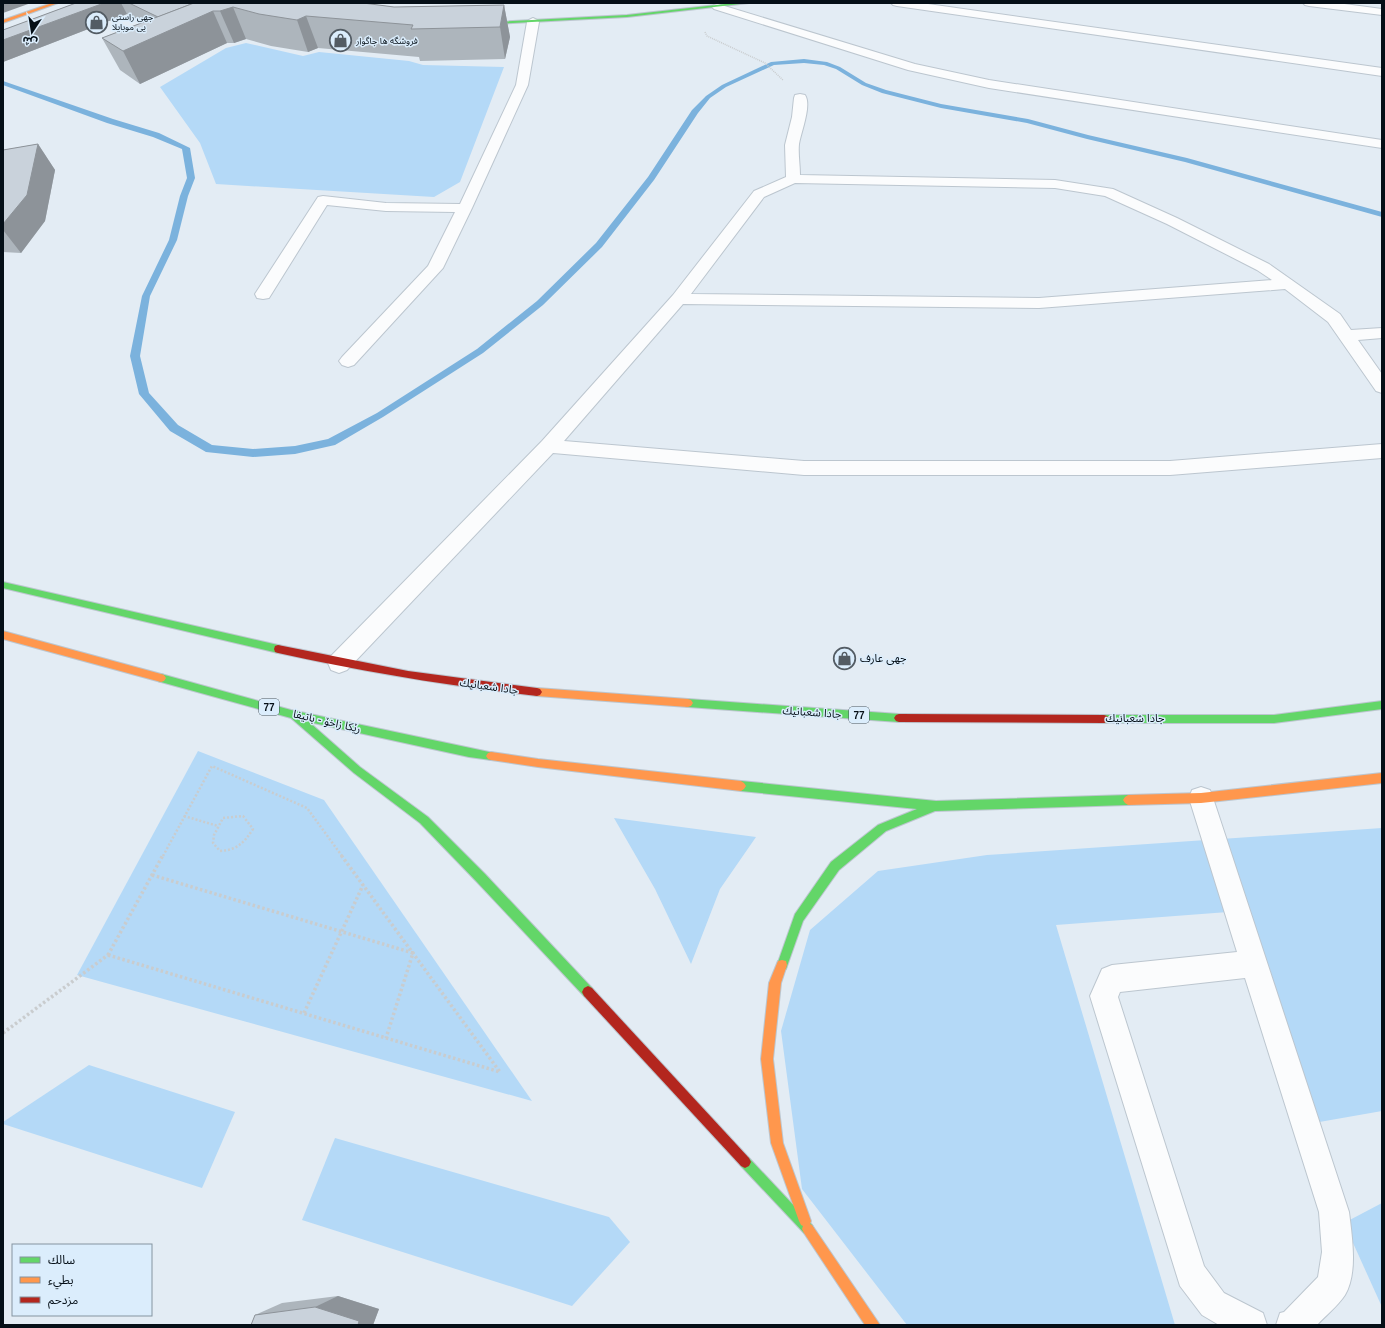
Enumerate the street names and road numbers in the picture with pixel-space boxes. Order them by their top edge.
street label: جادا شعبانيك [459,676,520,697]
road number: 77 [259,699,279,715]
street label: جادا شعبانيك [782,704,842,721]
street label: رێکا زاخۆ - باتیفا [292,707,362,736]
road number: 77 [849,707,869,723]
street label: جادا شعبانيك [1105,712,1165,725]

